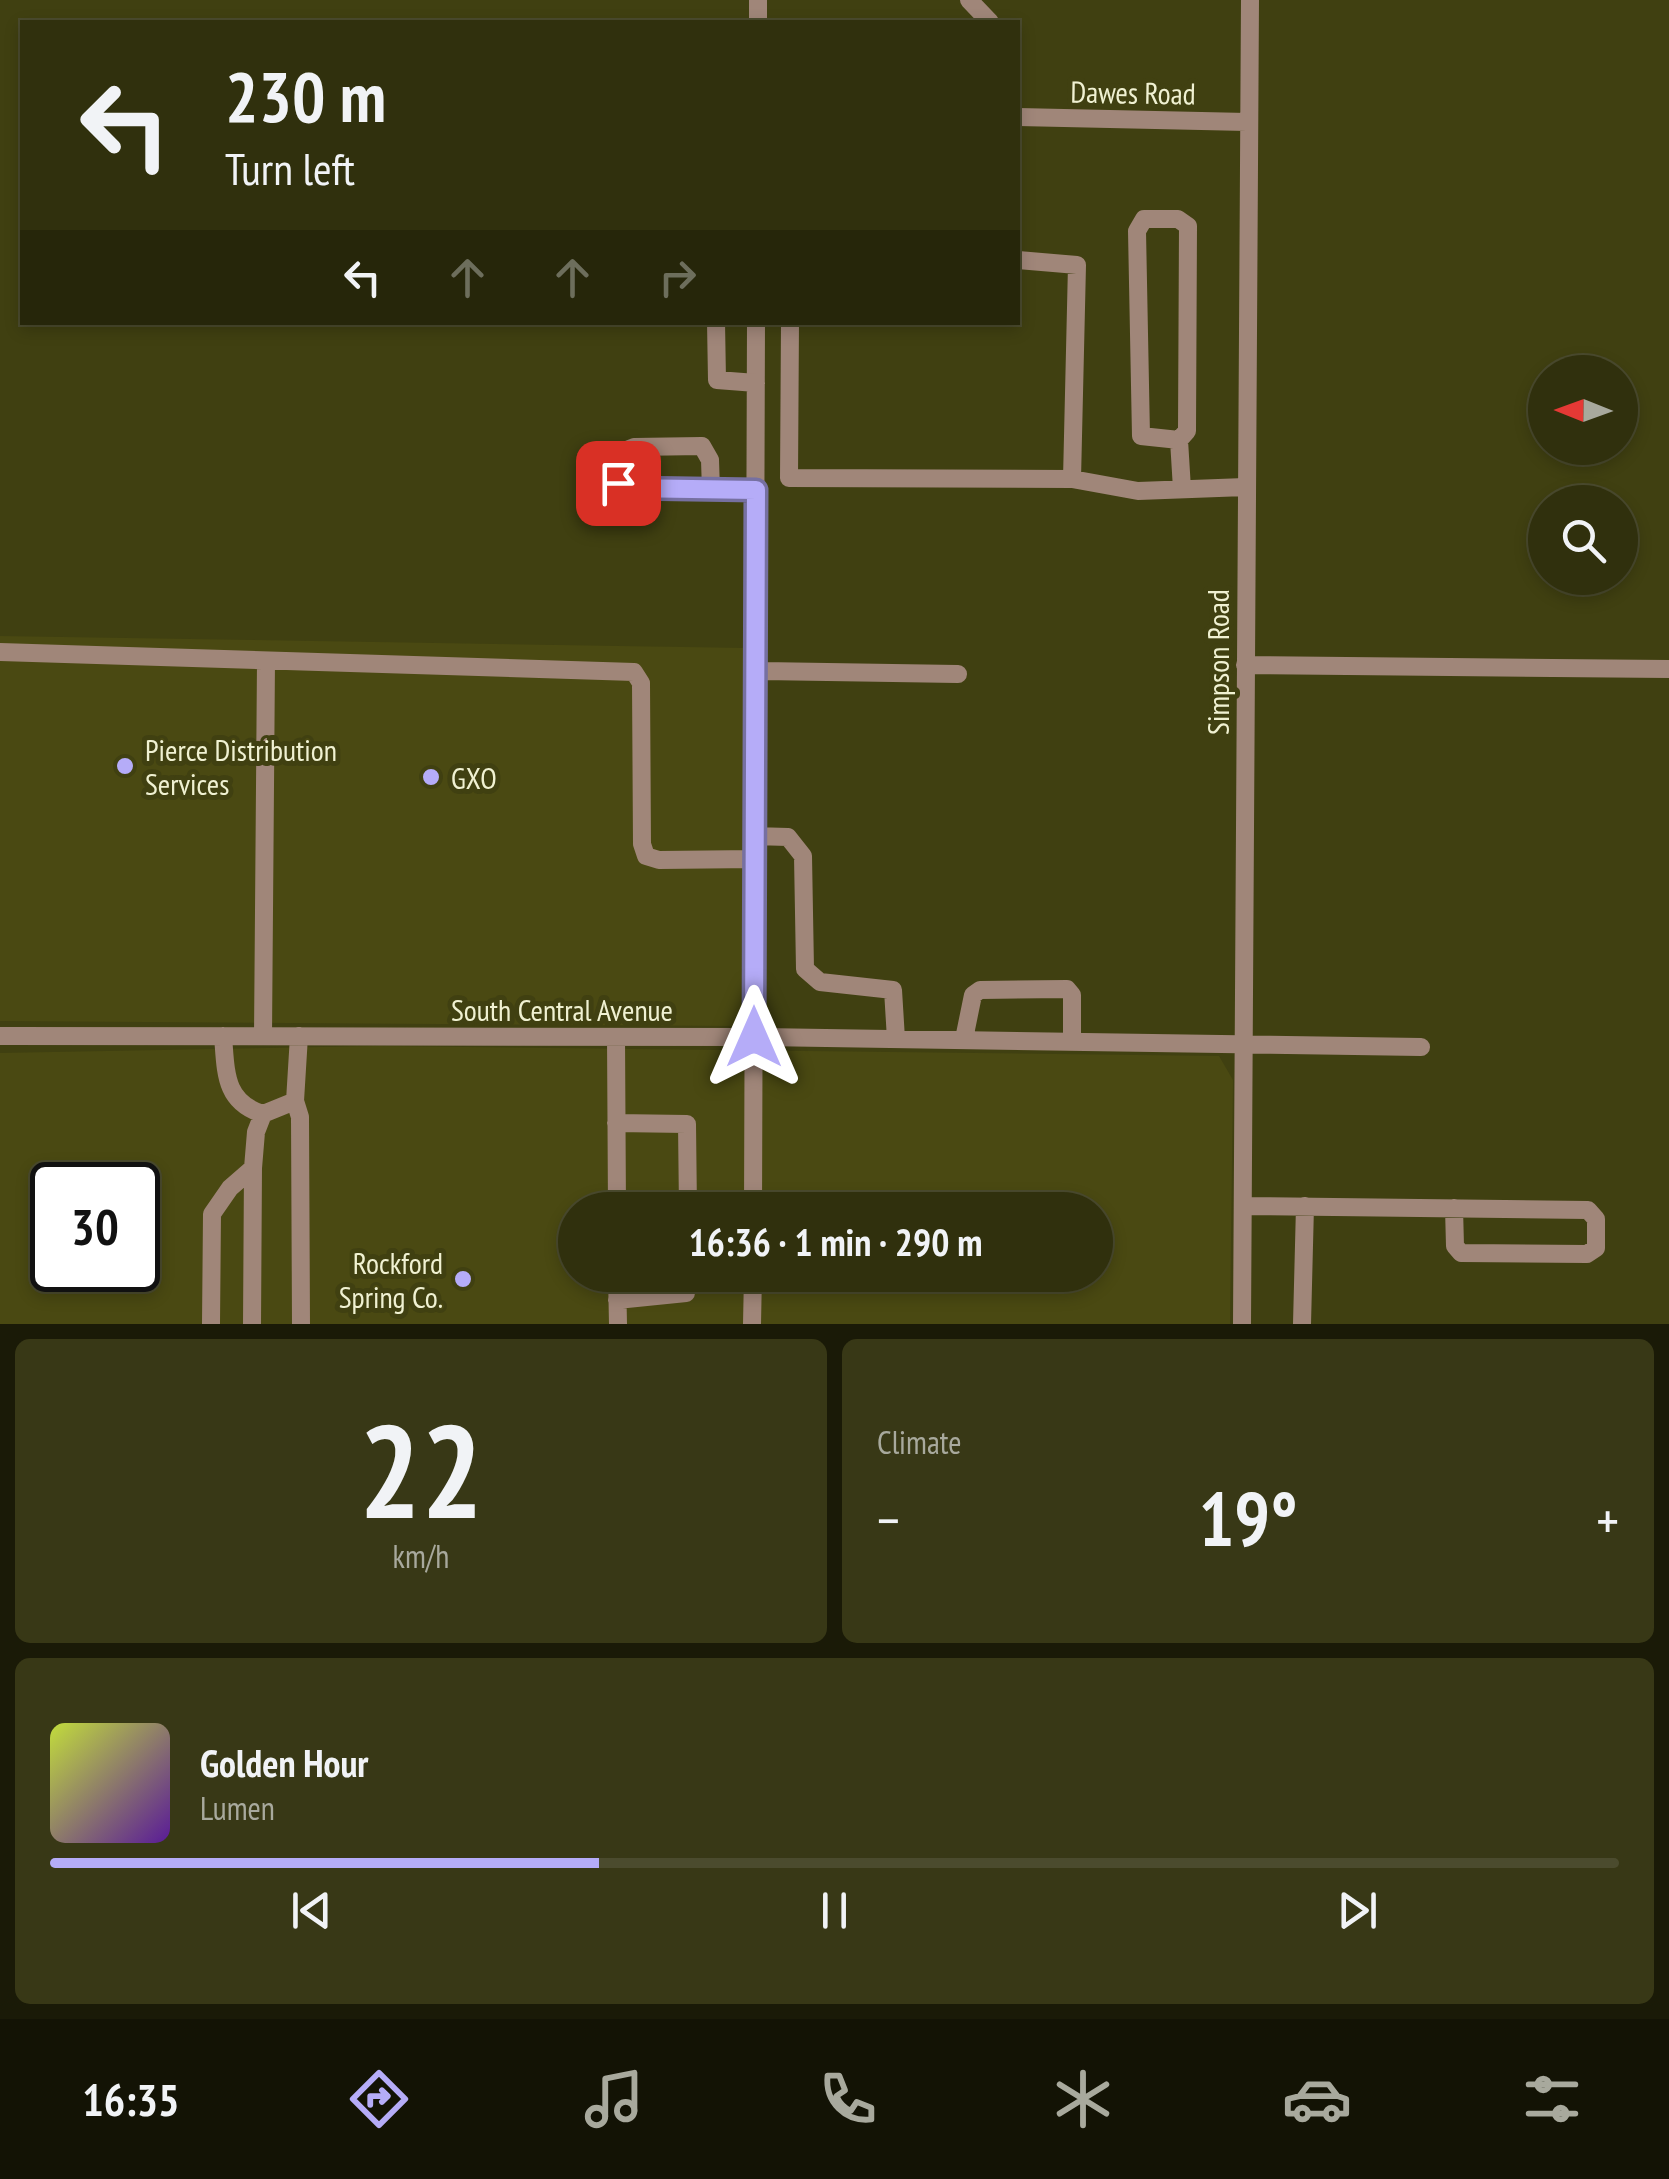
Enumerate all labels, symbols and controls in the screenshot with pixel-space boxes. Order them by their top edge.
text: 230 m [225,51,386,141]
icon: left [60,60,190,190]
street label: Dawes Road [1070,71,1196,113]
text: Turn left [225,139,355,197]
icon: left [335,250,390,305]
icon: ahead [440,250,495,305]
icon: ahead [545,250,600,305]
icon: right [650,250,705,305]
north arrow [1528,355,1638,465]
map controls [1528,355,1638,595]
pin [576,441,661,526]
icon: arrive [591,456,646,511]
button: search [1528,485,1638,595]
street label: Simpson Road [1198,589,1237,735]
place label: Pierce Distribution Services [145,730,337,803]
marker: Pierce Distribution Services [114,755,136,777]
place label: GXO [451,758,497,797]
marker: GXO [420,766,442,788]
position arrow [702,985,806,1089]
street label: South Central Avenue [451,990,673,1029]
speed limit sign: 30 [30,1162,160,1292]
text: 16:36 · 1 min · 290 m [689,1217,982,1266]
place label: Rockford Spring Co. [339,1243,443,1316]
marker: Rockford Spring Co. [452,1268,474,1290]
text: 22 [359,1386,483,1554]
text: Climate [877,1421,961,1463]
text: 19° [1198,1470,1298,1567]
text: − [877,1484,900,1555]
text: + [1596,1484,1619,1555]
text: km/h [393,1535,449,1577]
text: Golden Hour [200,1738,369,1787]
text: Lumen [200,1787,275,1829]
icon: previous [284,1883,339,1938]
icon: pause [807,1883,862,1938]
icon: next [1330,1883,1385,1938]
icon: directions [344,2064,414,2134]
icon: music [579,2064,649,2134]
icon: phone [813,2064,883,2134]
icon: climate [1048,2064,1118,2134]
icon: car [1282,2064,1352,2134]
icon: filters [1517,2064,1587,2134]
text: 16:35 [82,2070,180,2128]

